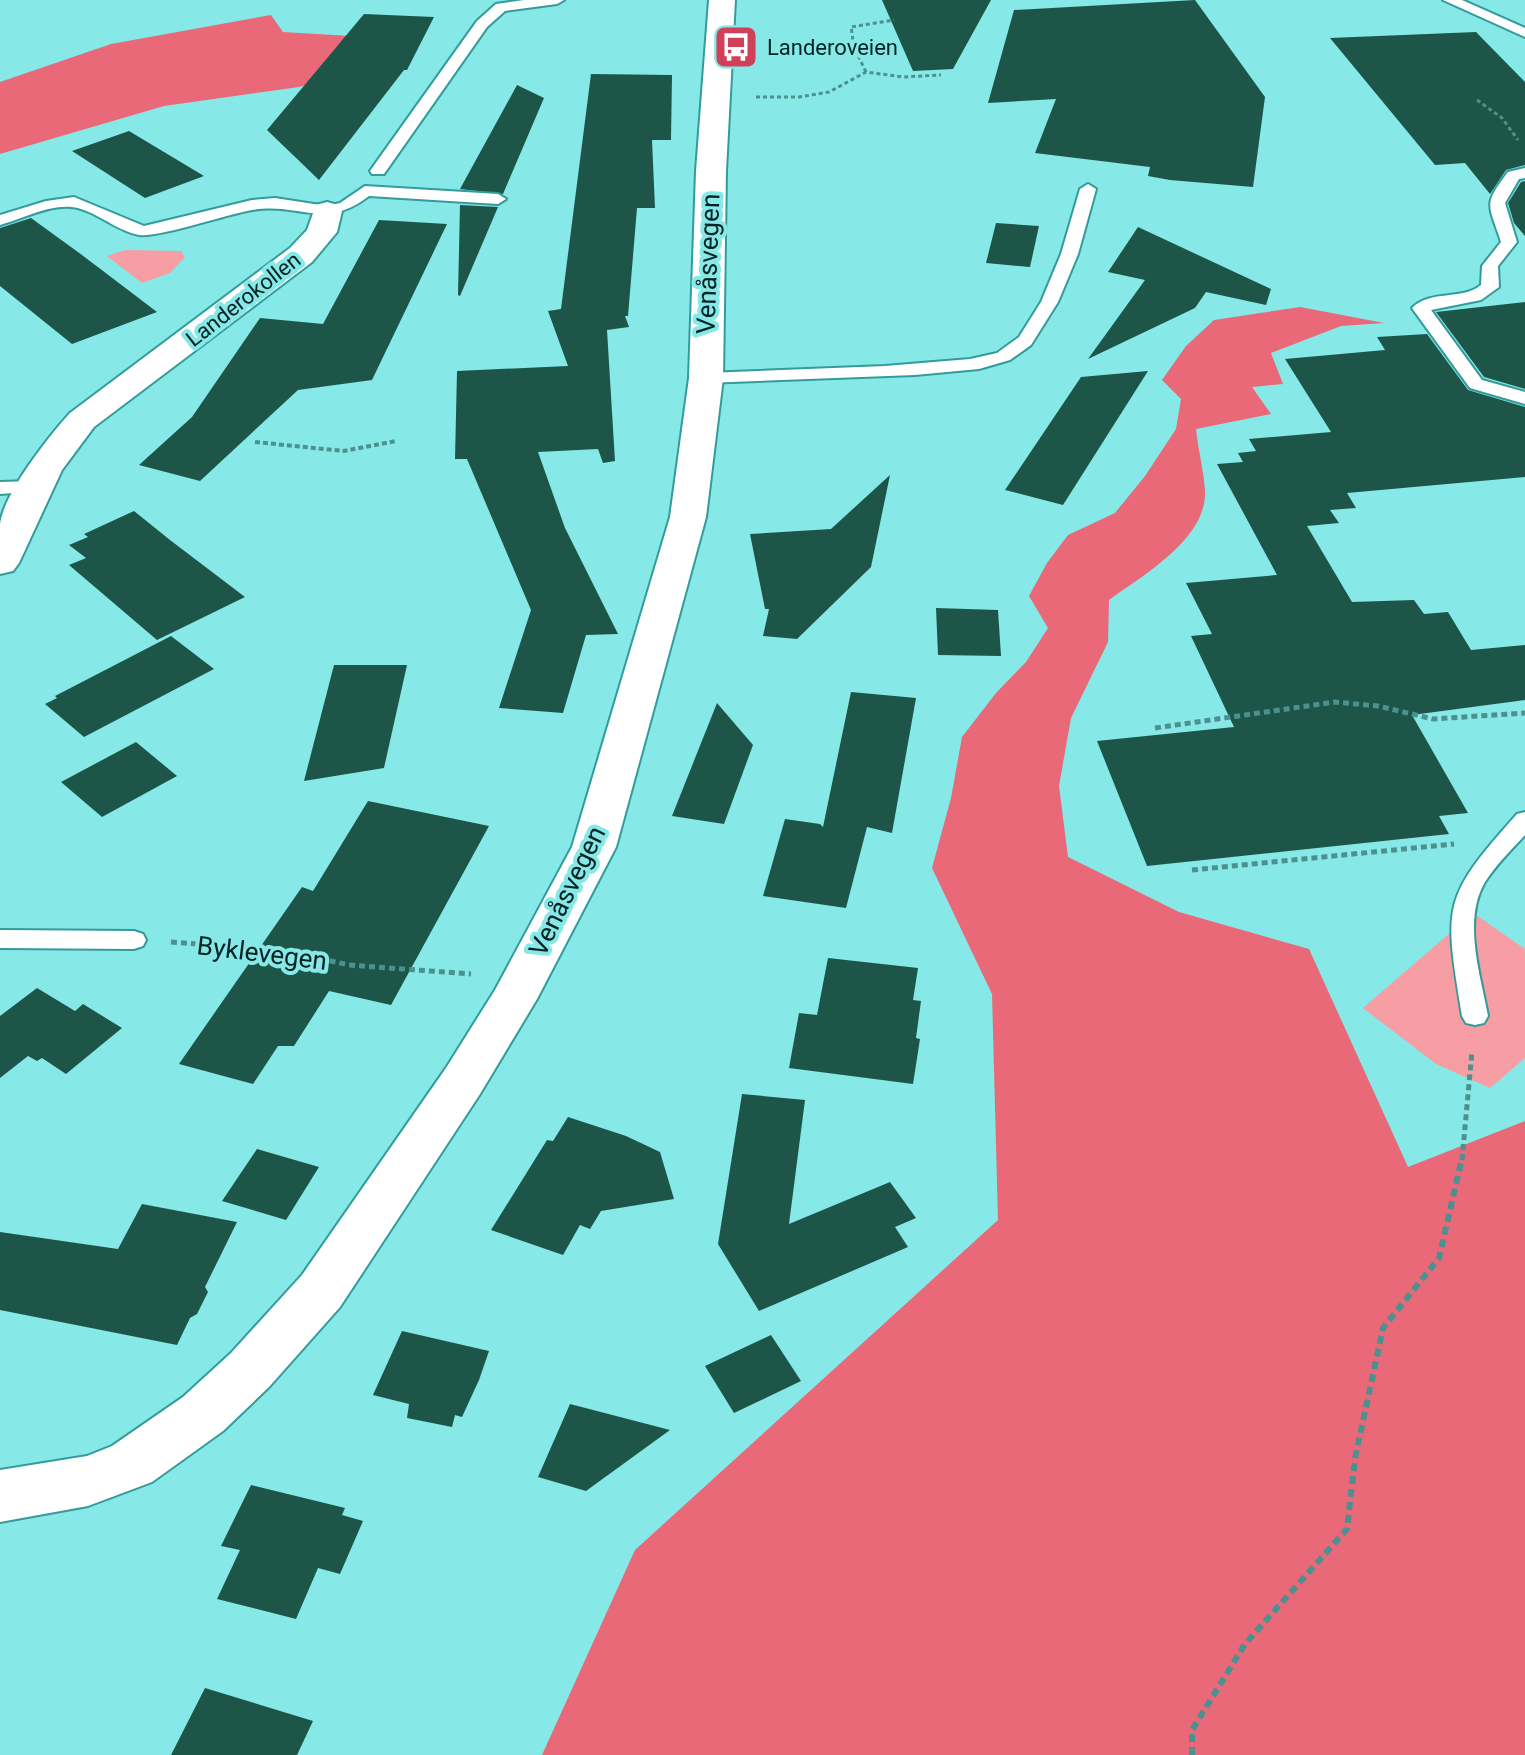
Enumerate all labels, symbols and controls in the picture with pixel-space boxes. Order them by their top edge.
bus stop icon: Landeroveien [712,23,760,71]
place label: Landeroveien [767,35,898,60]
street label: Venåsvegen [691,193,725,335]
street label: Landerokollen [181,247,305,352]
street label: Venåsvegen [523,821,611,961]
street label: Byklevegen [195,930,329,976]

